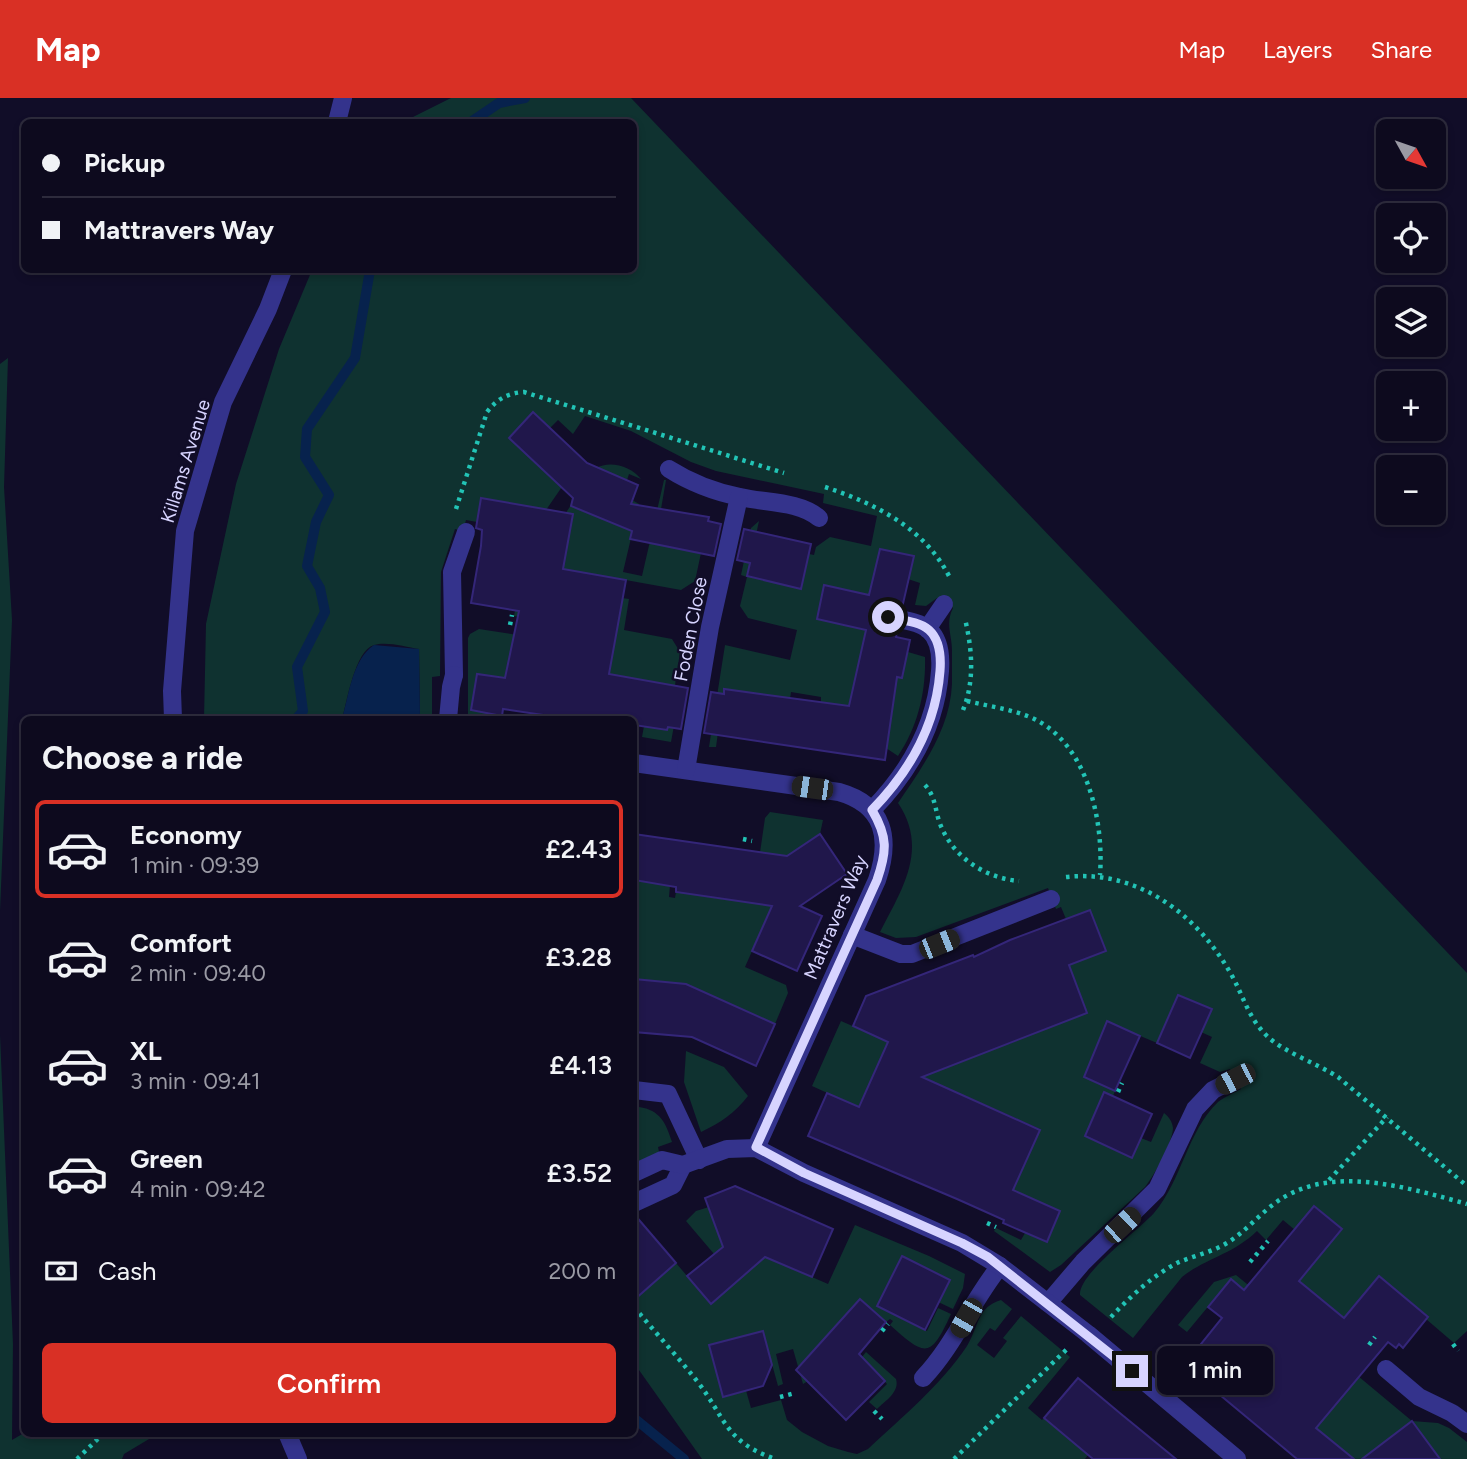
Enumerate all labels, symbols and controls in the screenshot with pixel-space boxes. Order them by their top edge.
text: Map [35,30,101,69]
text: Map [1178,35,1225,64]
text: Layers [1263,35,1332,64]
text: Share [1370,35,1432,64]
north arrow [1376,119,1446,189]
map controls [1376,119,1446,525]
text: Pickup [84,147,165,179]
button: locate [1376,203,1446,273]
text: Mattravers Way [84,214,274,246]
button: layers [1376,287,1446,357]
button: + [1376,371,1446,441]
street label: Killams Avenue [156,397,215,526]
button: − [1376,455,1446,525]
street label: Foden Close [669,575,712,683]
route start [872,601,904,633]
text: Choose a ride [42,739,243,777]
car [790,775,835,801]
icon: car [46,818,109,881]
text: Economy [130,819,242,851]
text: £2.43 [545,833,612,865]
text: 1 min · 09:39 [130,851,259,879]
street label: Mattravers Way [799,851,872,983]
icon: car [46,926,109,989]
car [916,926,963,962]
text: Comfort [130,927,232,959]
text: £3.28 [546,941,612,973]
text: 2 min · 09:40 [130,959,266,987]
icon: car [46,1034,109,1097]
text: XL [130,1035,162,1067]
text: £4.13 [549,1049,612,1081]
car [1212,1060,1259,1098]
text: 3 min · 09:41 [130,1067,261,1095]
icon: car [46,1142,109,1205]
text: Green [130,1143,203,1175]
text: £3.52 [546,1157,612,1189]
text: 4 min · 09:42 [130,1175,266,1203]
car [1100,1203,1145,1247]
icon: cash [42,1252,80,1290]
text: Cash [98,1255,157,1287]
text: 200 m [548,1257,616,1285]
car [947,1295,986,1341]
button: Confirm [42,1343,616,1423]
callout: 1 min [1156,1346,1272,1396]
route end [1116,1355,1148,1387]
text: 1 min [1188,1356,1242,1384]

